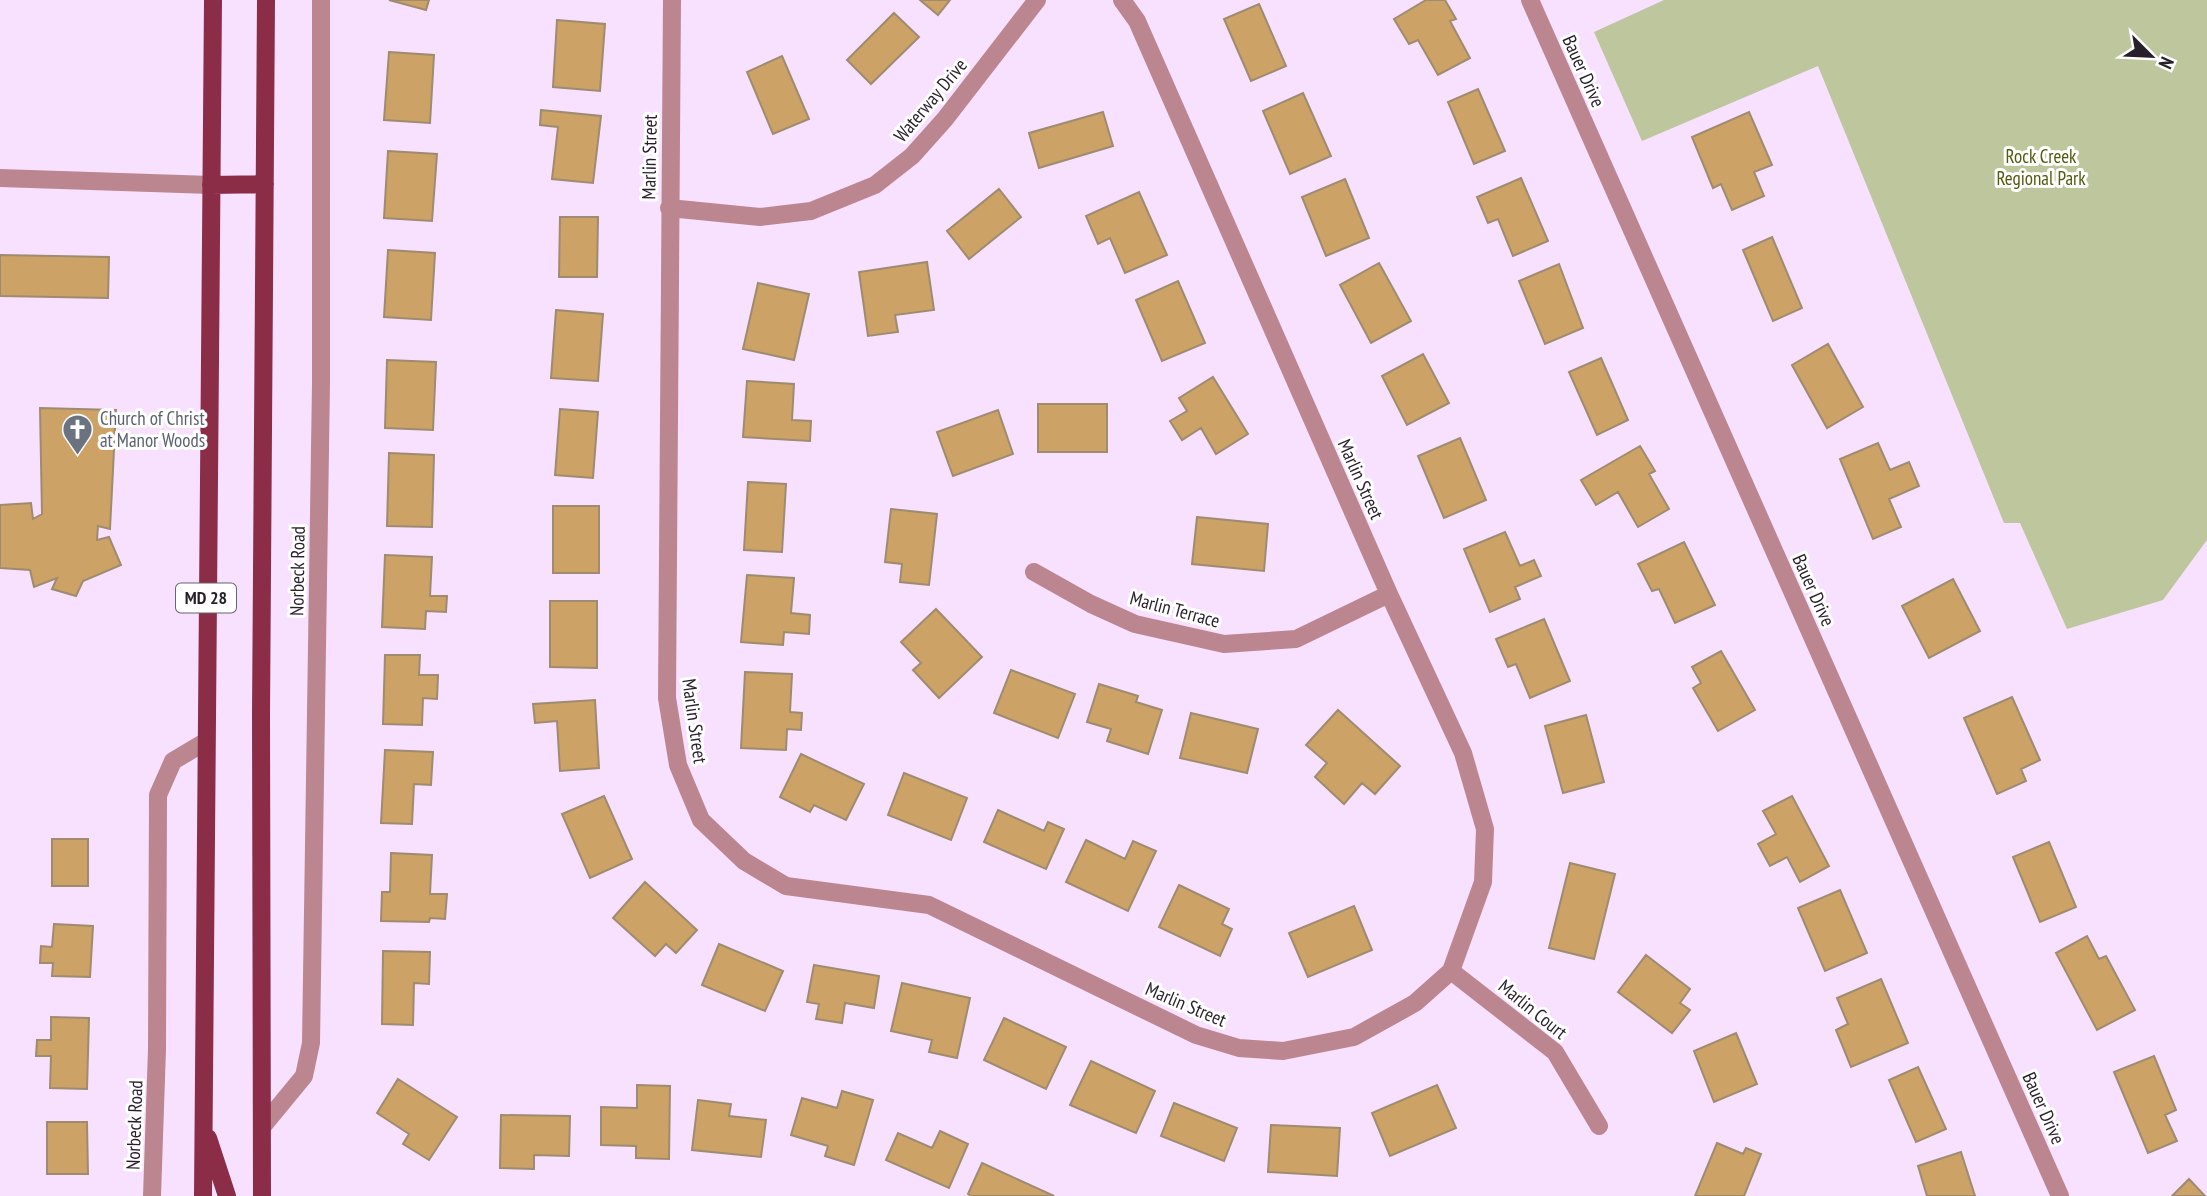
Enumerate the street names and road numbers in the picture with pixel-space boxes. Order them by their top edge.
street label: Bauer Drive [1557,31,1611,111]
street label: Waterway Drive [888,53,972,147]
street label: Marlin Street [636,113,662,200]
street label: Marlin Street [1333,435,1390,523]
street label: Norbeck Road [284,526,310,616]
street label: Bauer Drive [1787,550,1841,630]
road number: MD 28 [176,584,236,612]
street label: Marlin Terrace [1127,585,1223,633]
street label: Marlin Street [677,677,713,766]
street label: Marlin Court [1494,974,1573,1044]
street label: Marlin Street [1142,976,1231,1032]
street label: Bauer Drive [2017,1068,2071,1148]
street label: Norbeck Road [120,1080,148,1170]

